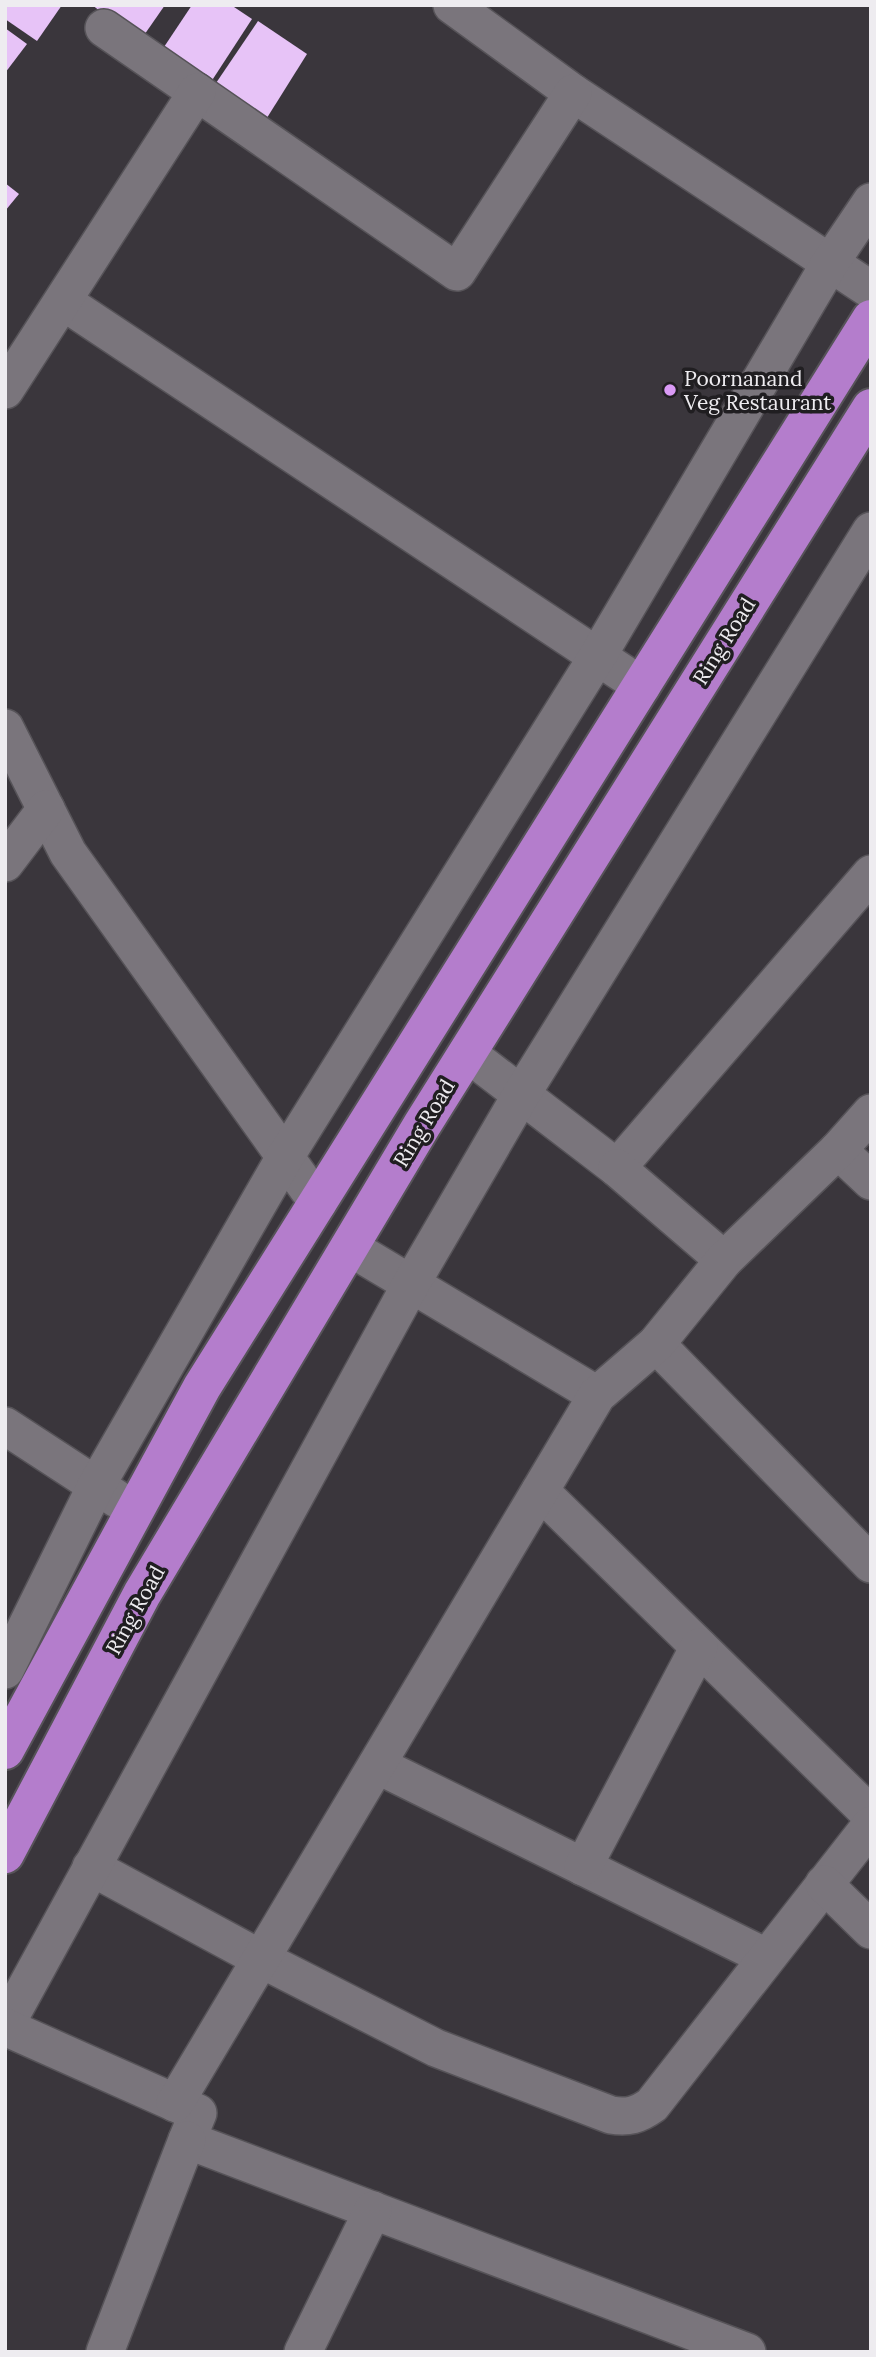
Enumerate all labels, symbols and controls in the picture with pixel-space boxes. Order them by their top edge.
place label: Poornanand Veg Restaurant [683,365,832,416]
marker: Poornanand Veg Restaurant [662,382,678,398]
street label: Ring Road [687,592,761,690]
street label: Ring Road [387,1074,461,1172]
street label: Ring Road [100,1561,170,1659]

